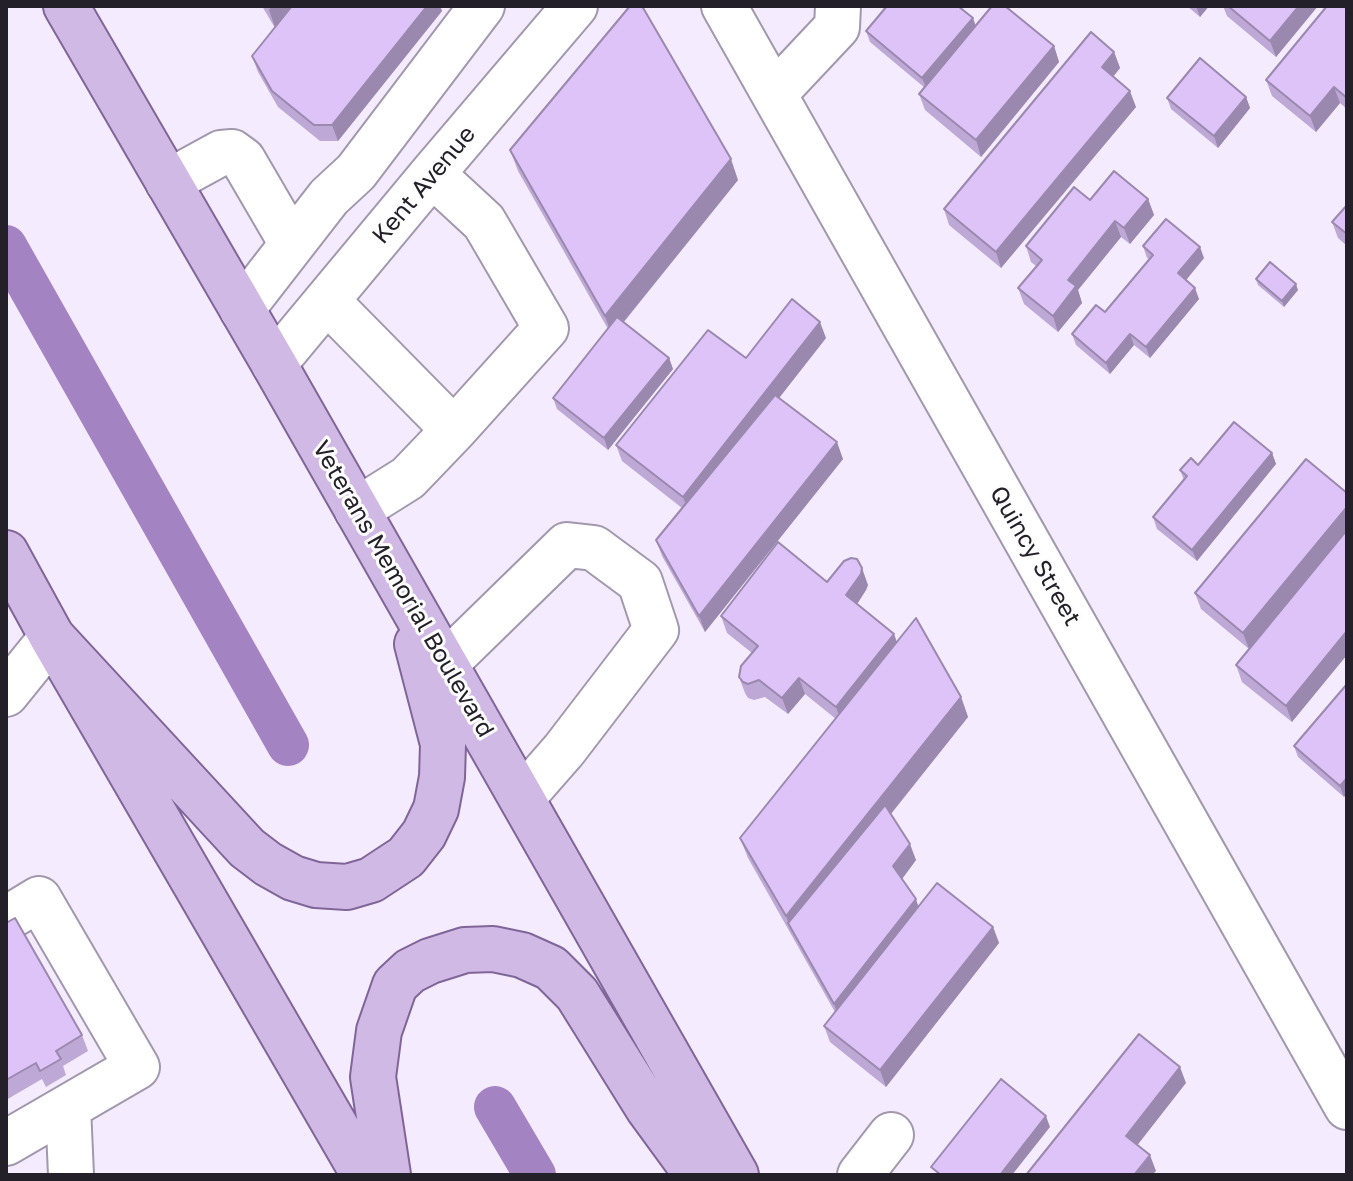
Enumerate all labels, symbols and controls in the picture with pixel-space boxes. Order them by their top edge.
street label: Kent Avenue [366,120,482,250]
street label: Veterans Memorial Boulevard [306,436,500,742]
street label: Quincy Street [983,481,1087,631]

